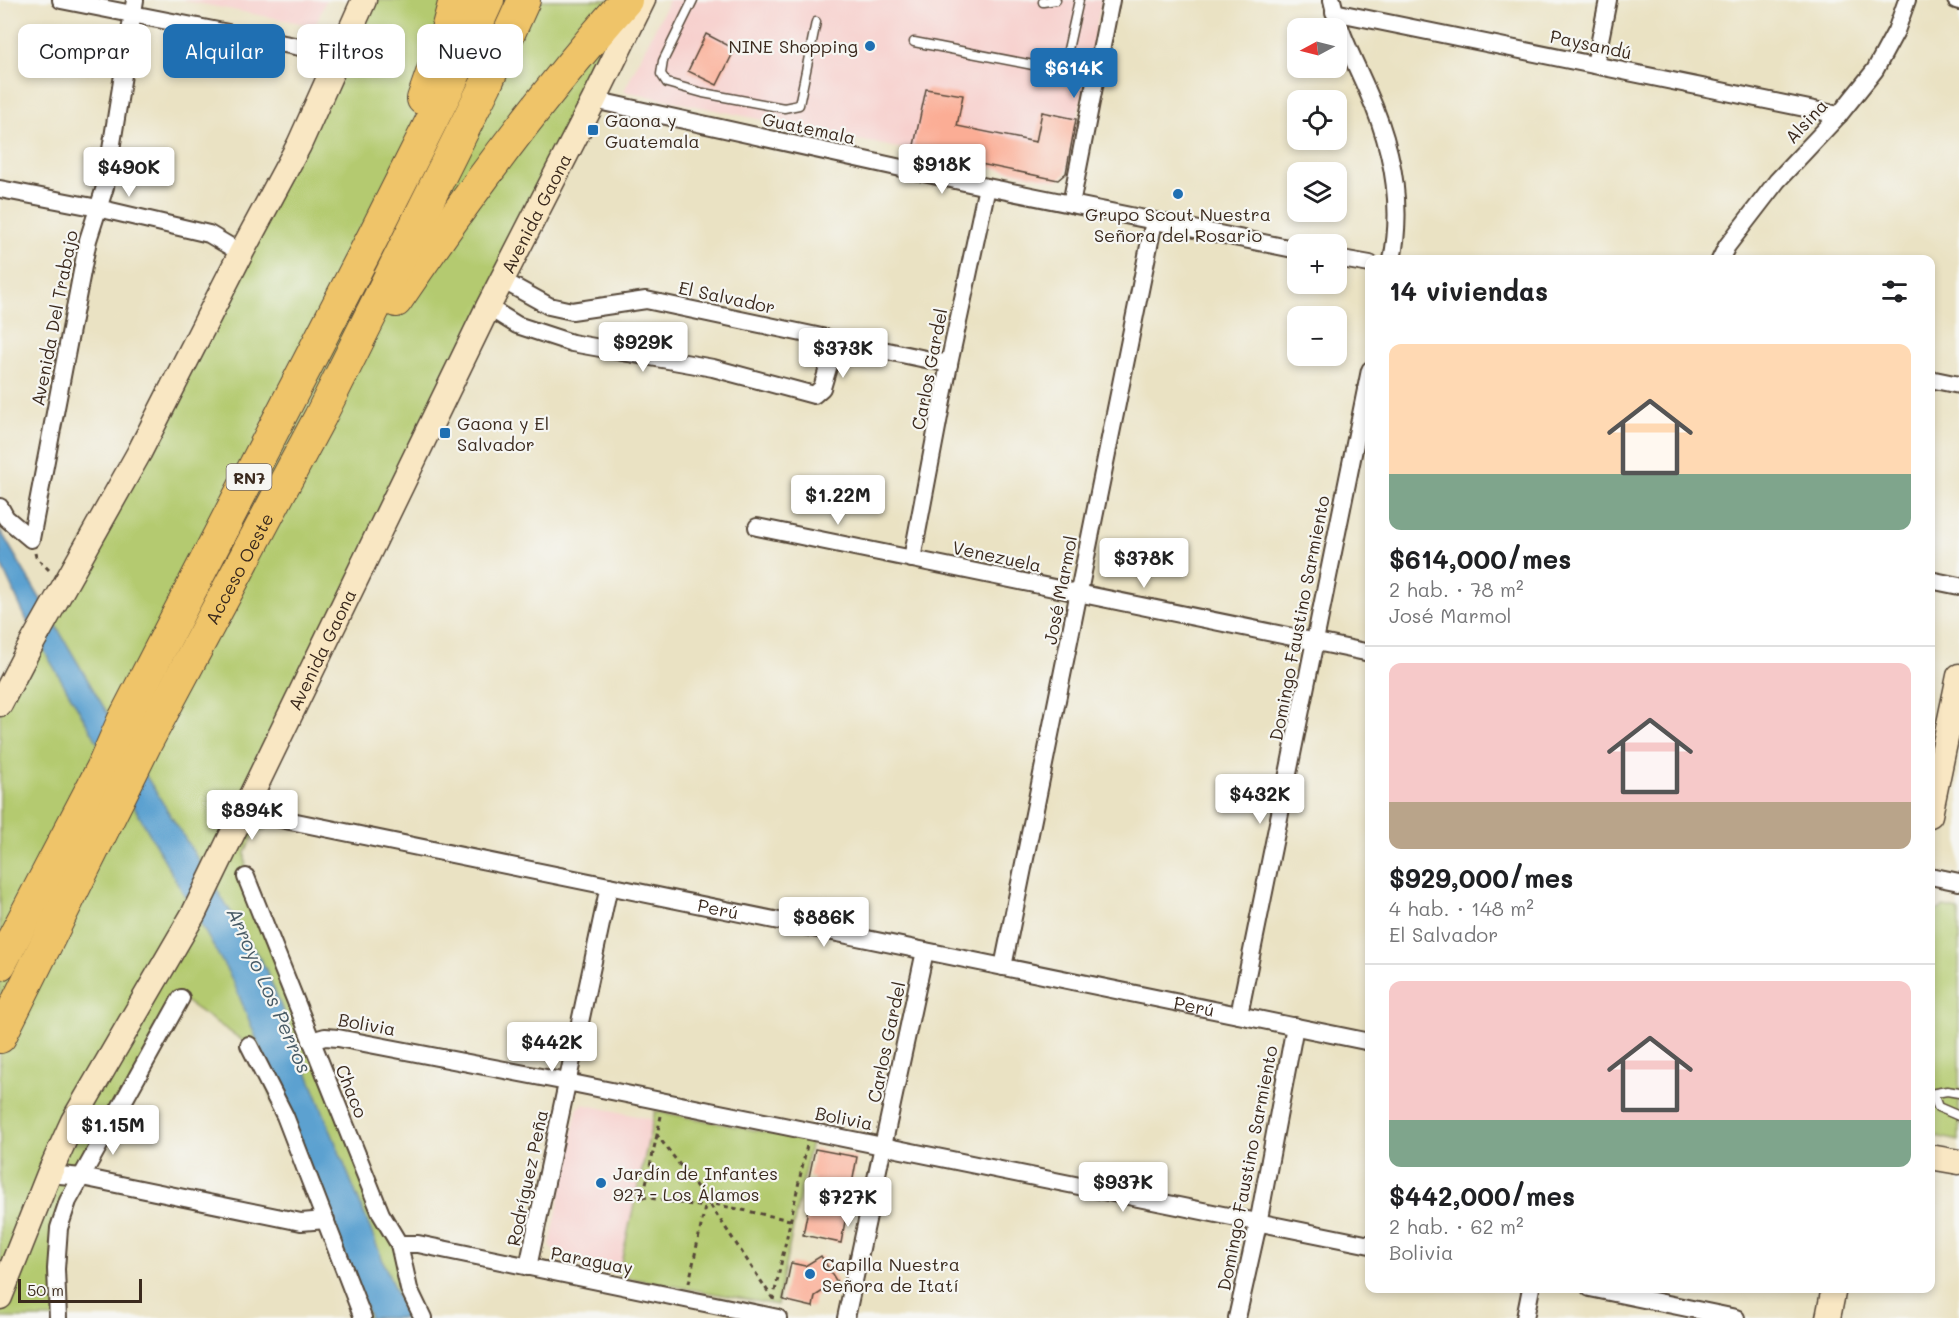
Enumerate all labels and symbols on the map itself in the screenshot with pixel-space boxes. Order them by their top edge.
north arrow [1287,18,1347,78]
street label: Paysandú [1548,24,1634,64]
place label: NINE Shopping [728,34,858,58]
marker: NINE Shopping [863,39,877,53]
pin: $614K [1032,48,1116,99]
street label: Alsina [1779,94,1833,148]
street label: Guatemala [760,106,858,150]
place label: Gaona y Guatemala [605,108,700,153]
marker: Gaona y Guatemala [586,123,600,137]
pin: $918K [900,144,984,195]
pin: $490K [87,147,171,198]
street label: Avenida Gaona [495,149,577,277]
marker: Grupo Scout Nuestra Señora del Rosario [1171,187,1185,201]
place label: Grupo Scout Nuestra Señora del Rosario [1085,202,1271,247]
street label: Avenida Del Trabajo [25,228,83,408]
street label: El Salvador [676,275,778,319]
street label: Carlos Gardel [905,306,953,432]
pin: $929K [601,322,685,373]
pin: $373K [801,328,885,379]
place label: Gaona y El Salvador [457,411,549,456]
marker: Gaona y El Salvador [438,426,452,440]
road number: RN7 [226,464,272,490]
pin: $1.22M [789,475,887,526]
street label: Domingo Faustino Sarmiento [1263,493,1335,743]
street label: Acceso Oeste [200,509,279,629]
street label: José Marmol [1038,534,1082,646]
street label: Venezuela [950,535,1044,577]
pin: $378K [1102,538,1186,589]
street label: Avenida Gaona [282,585,361,714]
pin: $432K [1218,774,1302,825]
pin: $894K [210,790,294,841]
street label: Perú [696,893,741,924]
pin: $886K [782,897,866,948]
water label: Arroyo Los Perros [222,903,318,1077]
street label: Carlos Gardel [861,979,911,1105]
street label: Perú [1172,990,1217,1022]
street label: Bolivia [336,1007,398,1041]
pin: $442K [510,1022,594,1073]
street label: Domingo Faustino Sarmiento [1211,1043,1283,1293]
street label: Chaco [330,1061,374,1122]
street label: Bolivia [813,1101,875,1135]
pin: $1.15M [64,1105,162,1156]
street label: Rodríguez Peña [501,1108,553,1248]
place label: Jardín de Infantes 927 - Los Álamos [613,1161,778,1206]
pin: $937K [1081,1162,1165,1213]
marker: Jardín de Infantes 927 - Los Álamos [594,1176,608,1190]
pin: $727K [806,1177,890,1228]
street label: Paraguay [549,1240,635,1280]
place label: Capilla Nuestra Señora de Itatí [822,1252,960,1297]
marker: Capilla Nuestra Señora de Itatí [803,1267,817,1281]
scale bar [18,1276,142,1304]

